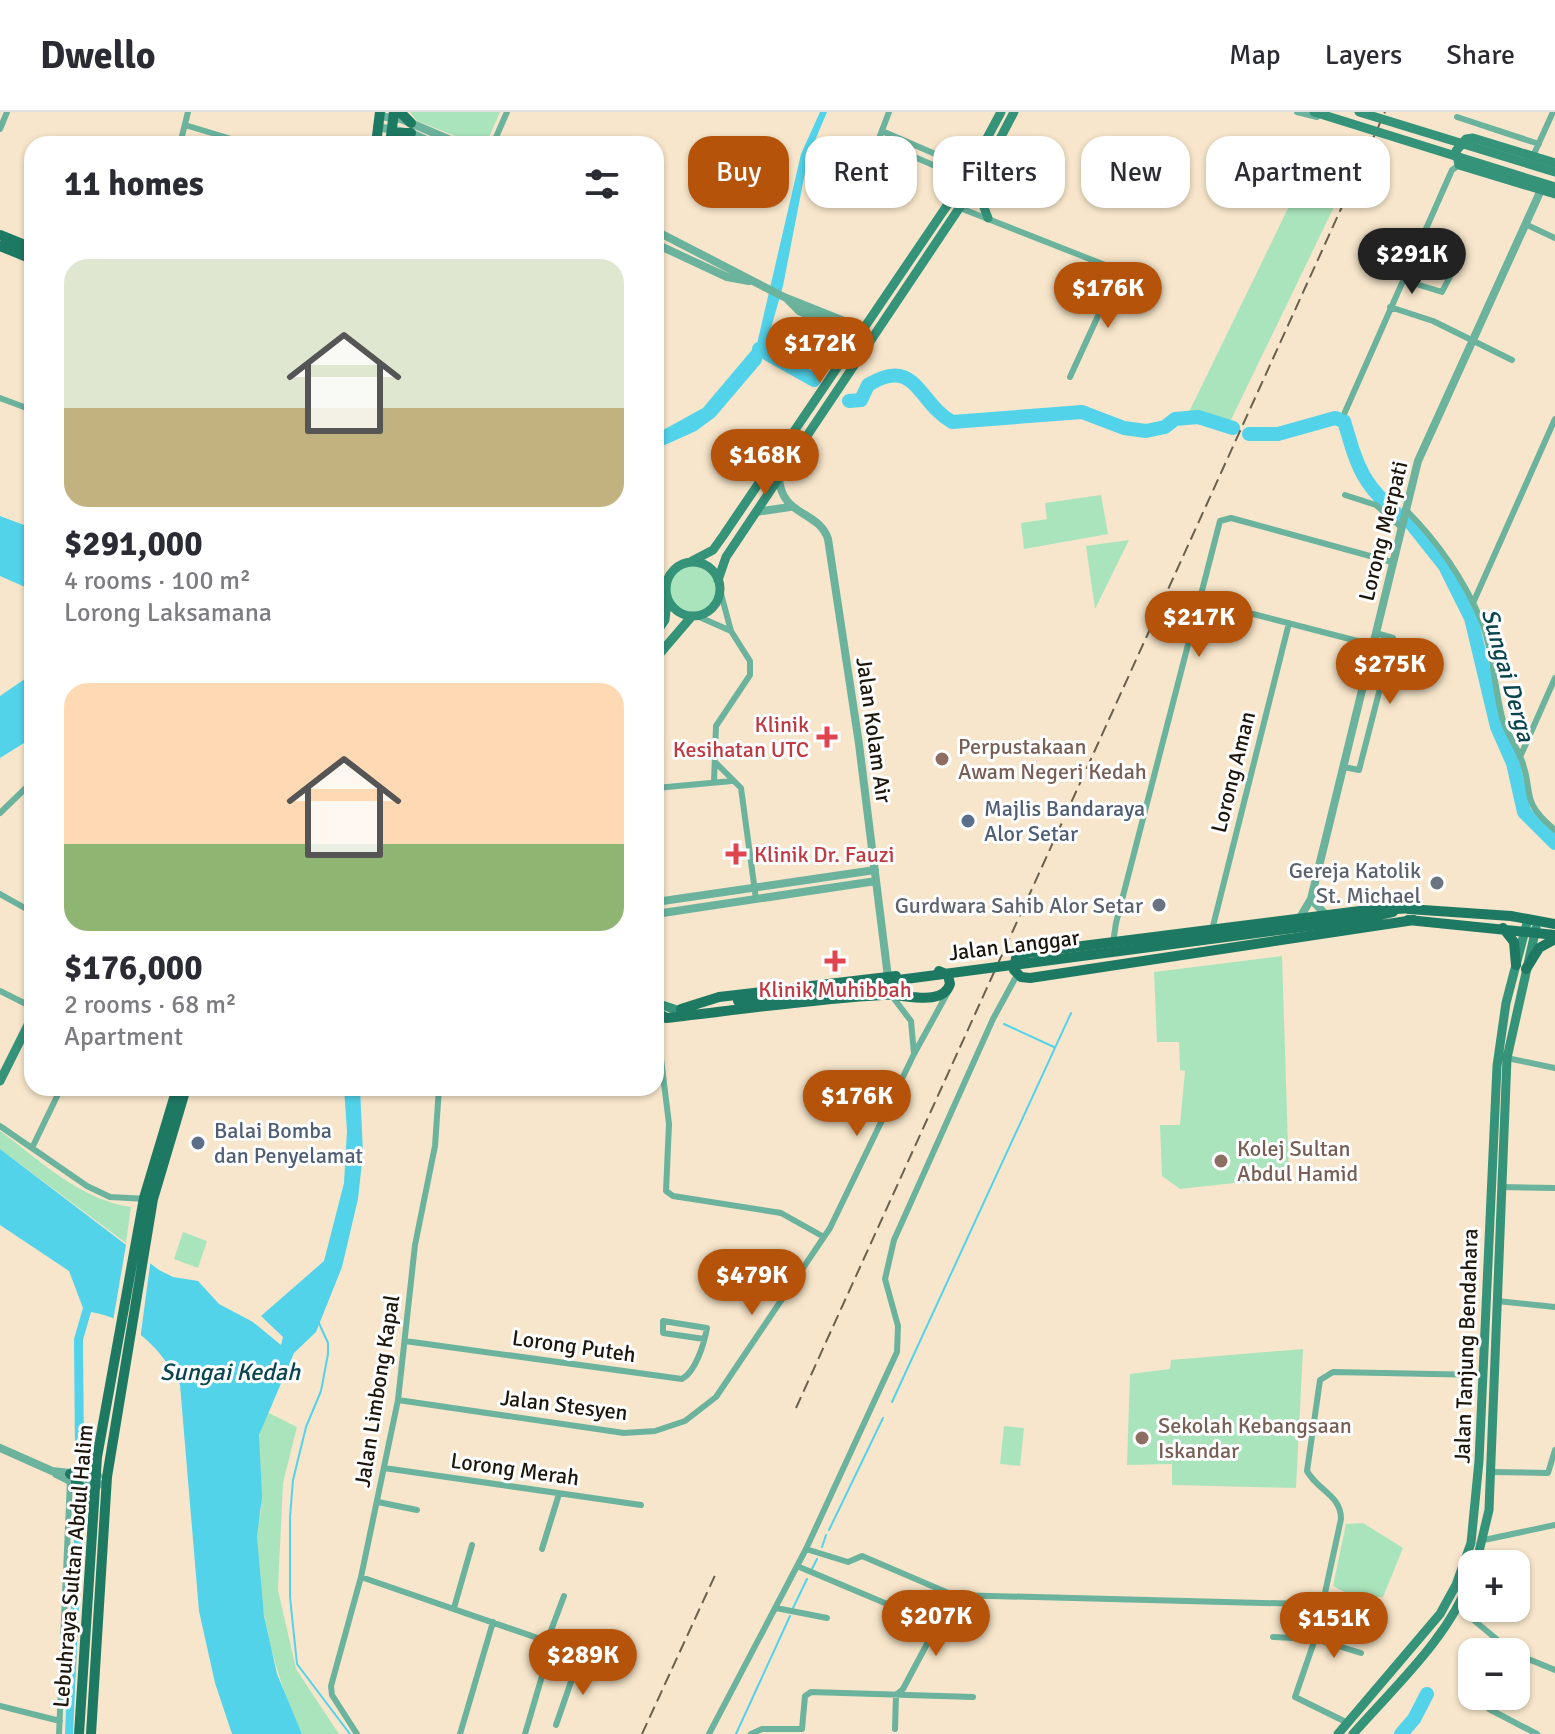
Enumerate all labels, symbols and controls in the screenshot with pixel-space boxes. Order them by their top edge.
text: Dwello [40,32,156,79]
text: Map [1229,38,1281,72]
text: Layers [1325,38,1402,72]
text: Share [1446,38,1515,72]
chip: Buy [688,136,789,208]
chip: Rent [805,136,917,208]
chip: Filters [933,136,1065,208]
chip: New [1081,136,1190,208]
chip: Apartment [1206,136,1390,208]
icon: filters [580,162,624,206]
text: 11 homes [64,163,204,205]
pin: $291K [1356,228,1468,296]
text: $291K [1376,238,1448,270]
pin: $176K [1052,262,1164,330]
text: $176K [1072,272,1144,304]
icon: home [272,311,416,455]
pin: $172K [764,317,876,385]
text: $172K [784,327,856,359]
pin: $168K [709,429,821,497]
text: $168K [729,439,801,471]
street label: Lorong Merpati [1353,458,1413,604]
text: $291,000 [64,523,203,565]
text: 4 rooms · 100 m² [64,565,251,597]
pin: $217K [1143,591,1255,659]
text: Lorong Laksamana [64,597,272,629]
text: $217K [1163,601,1235,633]
water label: Sungai Derga [1475,605,1542,746]
pin: $275K [1334,638,1446,706]
text: $275K [1354,648,1426,680]
street label: Jalan Kolam Air [850,656,898,804]
street label: Lorong Aman [1205,709,1261,835]
place label: Klinik Kesihatan UTC [673,711,809,763]
marker: Klinik Kesihatan UTC [816,726,838,748]
place label: Perpustakaan Awam Negeri Kedah [958,733,1147,785]
icon: home [272,735,416,879]
marker: Perpustakaan Awam Negeri Kedah [933,750,951,768]
place label: Majlis Bandaraya Alor Setar [984,795,1145,847]
marker: Majlis Bandaraya Alor Setar [959,812,977,830]
place label: Klinik Dr. Fauzi [754,841,894,868]
marker: Klinik Dr. Fauzi [725,843,747,865]
place label: Gereja Katolik St. Michael [1289,857,1421,909]
marker: Gereja Katolik St. Michael [1428,874,1446,892]
place label: Gurdwara Sahib Alor Setar [895,892,1143,919]
marker: Gurdwara Sahib Alor Setar [1150,896,1168,914]
street label: Jalan Langgar [947,924,1081,966]
text: $176,000 [64,947,203,989]
marker: Klinik Muhibbah [824,950,846,972]
place label: Klinik Muhibbah [758,976,912,1003]
text: 2 rooms · 68 m² [64,989,237,1021]
text: Apartment [64,1021,183,1053]
pin: $176K [801,1070,913,1138]
text: $176K [821,1080,893,1112]
place label: Balai Bomba dan Penyelamat [214,1117,363,1169]
marker: Balai Bomba dan Penyelamat [189,1134,207,1152]
place label: Kolej Sultan Abdul Hamid [1237,1135,1358,1187]
marker: Kolej Sultan Abdul Hamid [1212,1152,1230,1170]
street label: Jalan Tanjung Bendahara [1448,1228,1484,1464]
pin: $479K [696,1249,808,1317]
text: $479K [716,1259,788,1291]
street label: Jalan Limbong Kapal [348,1293,406,1489]
street label: Lorong Puteh [510,1324,638,1368]
water label: Sungai Kedah [160,1357,301,1387]
street label: Jalan Stesyen [499,1384,629,1426]
place label: Sekolah Kebangsaan Iskandar [1158,1412,1352,1464]
street label: Lebuhraya Sultan Abdul Halim [47,1423,99,1709]
marker: Sekolah Kebangsaan Iskandar [1133,1429,1151,1447]
street label: Lorong Merah [449,1447,581,1491]
map controls [1458,1550,1530,1710]
button: + [1458,1550,1530,1622]
pin: $207K [880,1590,992,1658]
pin: $151K [1278,1592,1390,1660]
text: $207K [900,1600,972,1632]
text: $151K [1298,1602,1370,1634]
pin: $289K [527,1629,639,1697]
button: − [1458,1638,1530,1710]
text: $289K [547,1639,619,1671]

